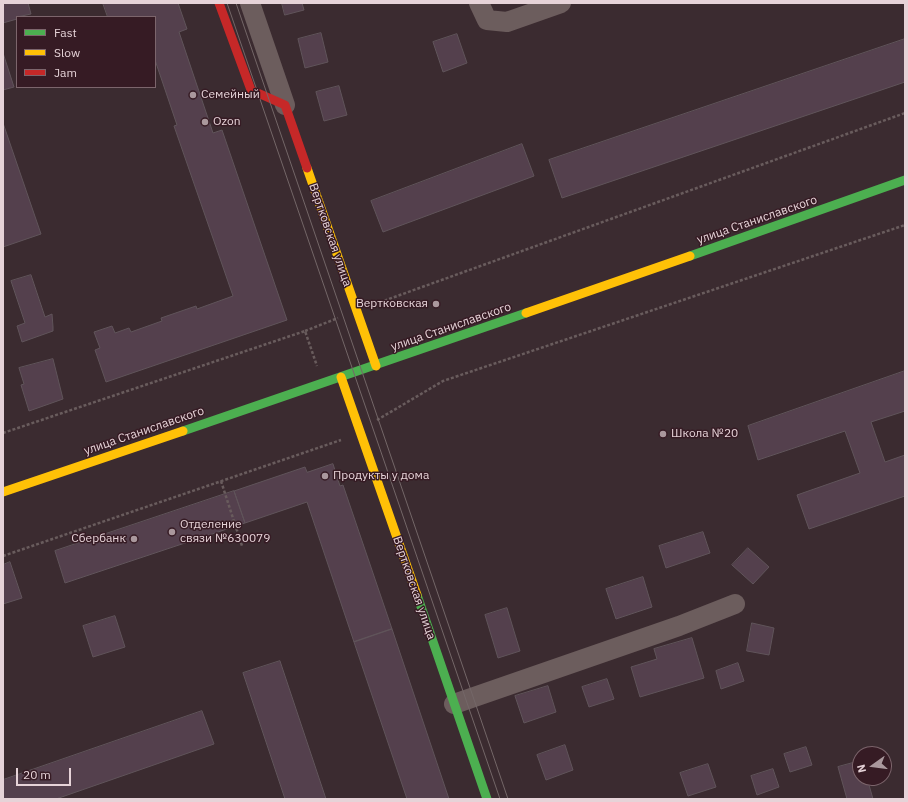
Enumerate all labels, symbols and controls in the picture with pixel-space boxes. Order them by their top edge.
legend [16,16,156,88]
text: Fast [54,25,77,40]
text: Slow [54,45,80,60]
text: Jam [54,65,77,80]
place label: Семейный [201,88,260,102]
marker: Семейный [188,90,198,100]
place label: Ozon [213,115,240,129]
marker: Ozon [200,117,210,127]
street label: Вертковская улица [306,182,354,288]
street label: улица Станиславского [695,193,819,247]
place label: Вертковская [356,297,428,311]
marker: Вертковская [431,299,441,309]
street label: улица Станиславского [389,300,513,354]
street label: улица Станиславского [82,404,206,458]
place label: Школа №20 [671,427,738,441]
marker: Школа №20 [658,429,668,439]
place label: Продукты у дома [333,469,429,483]
marker: Продукты у дома [320,471,330,481]
place label: Отделение связи №630079 [180,518,271,546]
marker: Отделение связи №630079 [167,527,177,537]
place label: Сбербанк [71,532,126,546]
marker: Сбербанк [129,534,139,544]
street label: Вертковская улица [390,535,438,641]
north arrow [852,746,892,786]
scale bar [18,760,73,786]
text: N [854,763,869,774]
text: 20 m [23,767,51,782]

